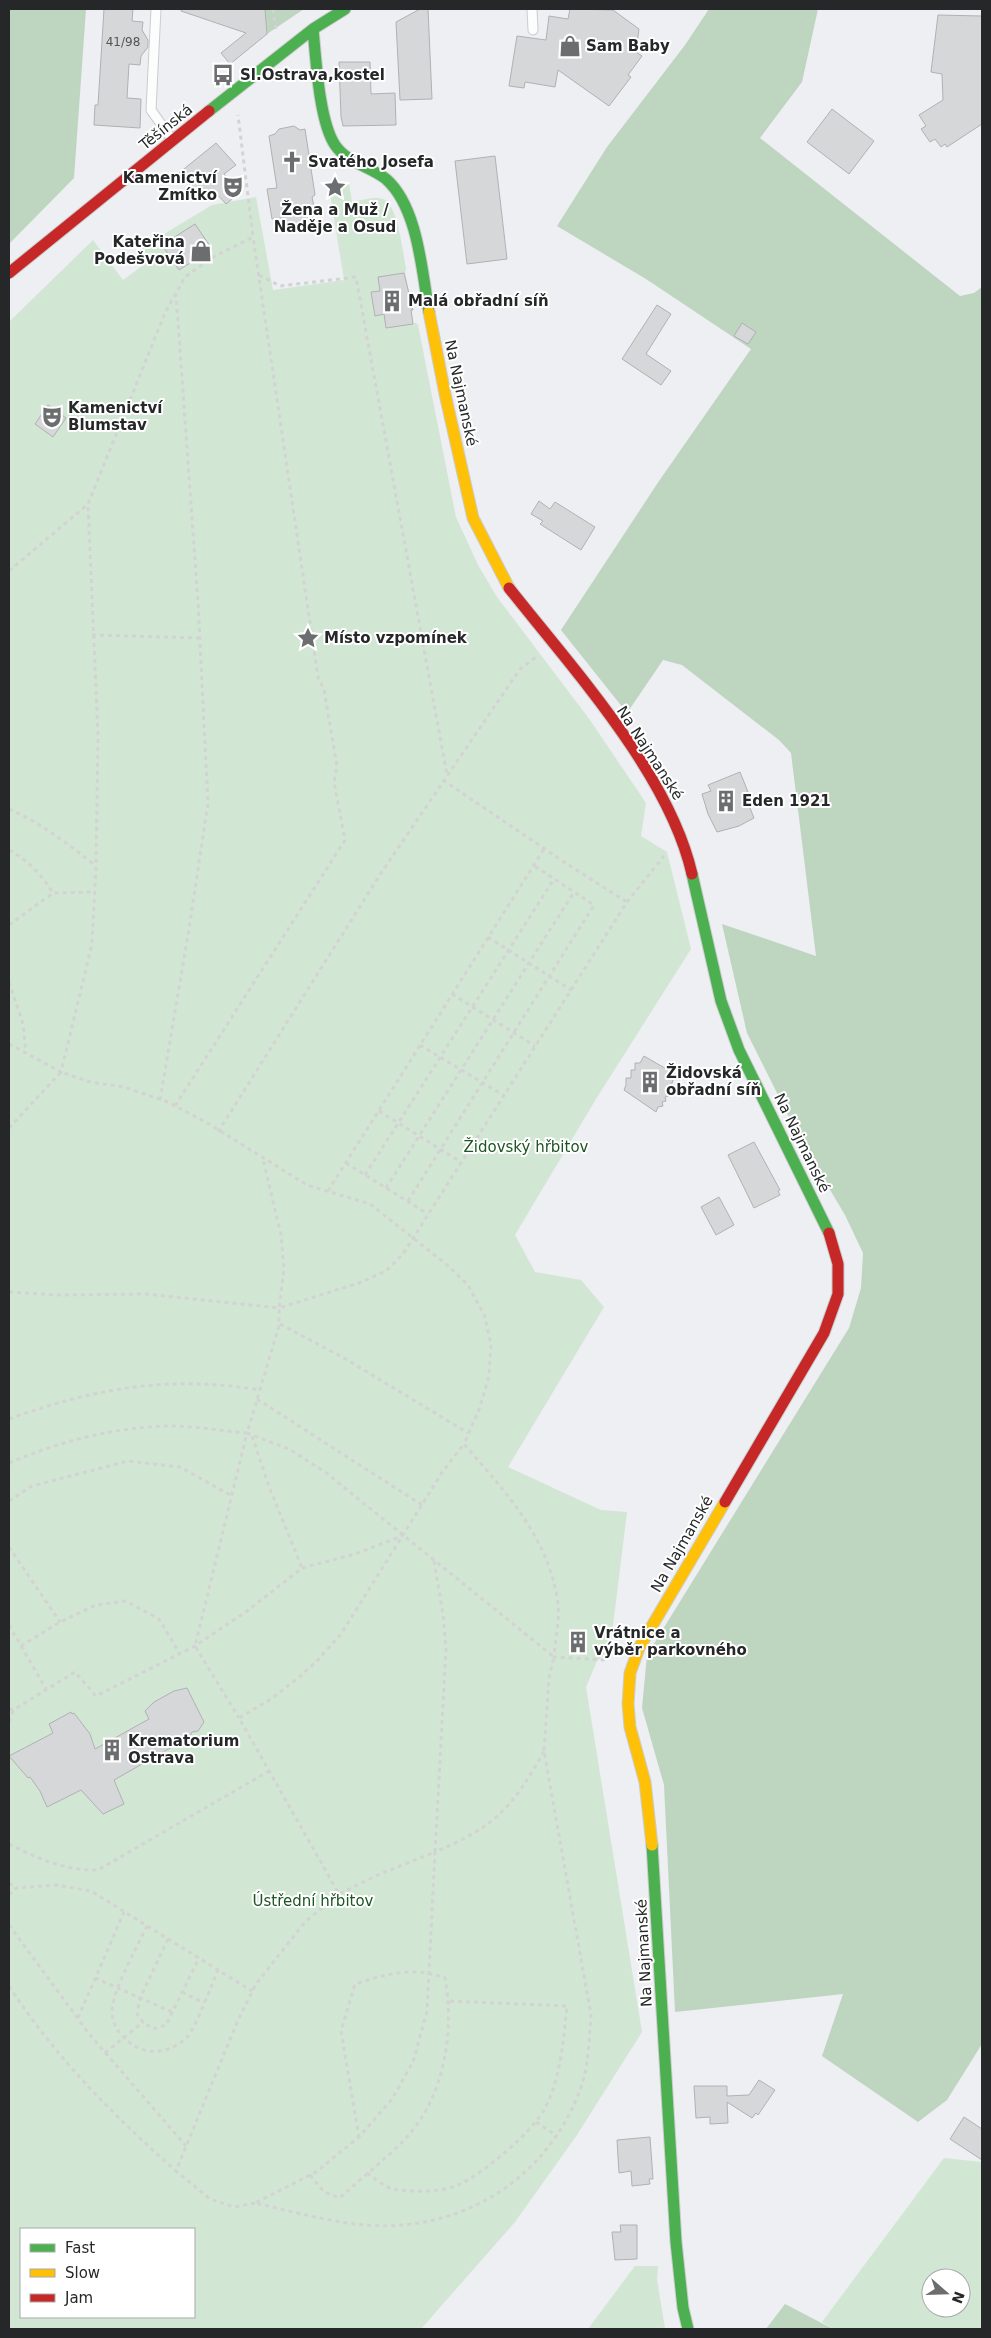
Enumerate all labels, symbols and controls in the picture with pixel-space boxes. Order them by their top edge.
shop icon: Sam Baby [557,33,583,59]
house number: 41/98 [106,35,140,49]
place label: Sam Baby [586,37,670,55]
bus stop icon: Sl.Ostrava,kostel [210,62,236,88]
place label: Sl.Ostrava,kostel [240,66,385,84]
street label: Těšínská [135,100,196,154]
church icon: Svatého Josefa [279,149,305,175]
place label: Svatého Josefa [308,153,434,171]
place label: Kamenictví Zmítko [123,169,218,204]
theatre icon: Kamenictví Zmítko [220,174,246,200]
place icon: Žena a Muž / Naděje a Osud [322,174,348,200]
place label: Žena a Muž / Naděje a Osud [274,200,396,236]
place label: Kateřina Podešvová [94,233,185,268]
shop icon: Kateřina Podešvová [188,238,214,264]
building icon: Malá obřadní síň [379,288,405,314]
place label: Malá obřadní síň [408,292,549,310]
street label: Na Najmanské [441,338,481,448]
place label: Kamenictví Blumstav [68,399,163,434]
theatre icon: Kamenictví Blumstav [39,404,65,430]
place icon: Místo vzpomínek [295,625,321,651]
place label: Místo vzpomínek [324,629,468,647]
street label: Na Najmanské [613,703,687,803]
building icon: Eden 1921 [713,788,739,814]
place label: Eden 1921 [742,792,831,810]
place label: Židovská obřadní síň [666,1063,761,1099]
building icon: Židovská obřadní síň [637,1069,663,1095]
street label: Na Najmanské [770,1090,834,1196]
park label: Židovský hřbitov [464,1137,589,1156]
street label: Na Najmanské [647,1493,717,1595]
place label: Vrátnice a výběr parkovného [594,1624,747,1659]
building icon: Vrátnice a výběr parkovného [565,1629,591,1655]
place label: Krematorium Ostrava [128,1732,239,1767]
building icon: Krematorium Ostrava [99,1737,125,1763]
park label: Ústřední hřbitov [252,1891,374,1910]
street label: Na Najmanské [632,1898,656,2008]
legend [20,2228,195,2318]
text: Fast [65,2239,95,2257]
text: Slow [65,2264,100,2282]
north arrow [921,2268,971,2318]
text: Jam [64,2289,93,2307]
text: N [949,2289,968,2306]

